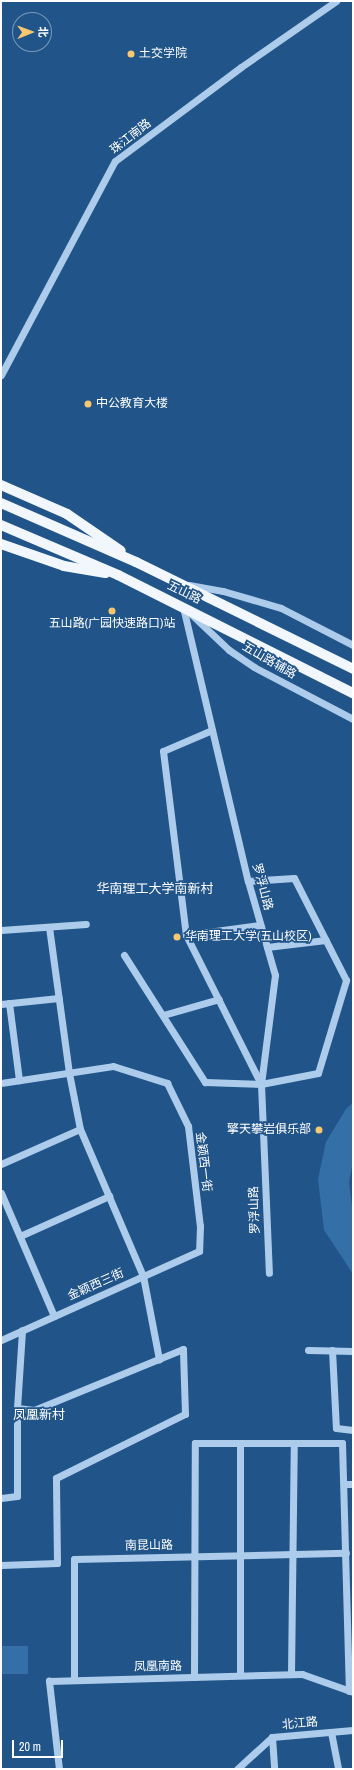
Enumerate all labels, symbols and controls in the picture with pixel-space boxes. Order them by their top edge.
north arrow [12,12,52,52]
text: 北 [36,26,50,37]
place label: 土交学院 [139,47,187,61]
marker: 土交学院 [126,49,136,59]
street label: 珠江南路 [108,117,154,157]
place label: 中公教育大楼 [96,397,168,411]
marker: 中公教育大楼 [83,399,93,409]
street label: 五山路 [165,579,203,607]
marker: 五山路(广园快速路口)站 [107,606,117,616]
place label: 五山路(广园快速路口)站 [49,617,175,631]
street label: 五山路辅路 [239,640,299,682]
street label: 罗浮山路 [249,862,275,912]
district label: 华南理工大学南新村 [97,881,213,897]
place label: 华南理工大学(五山校区) [185,930,312,944]
marker: 华南理工大学(五山校区) [172,932,182,942]
place label: 擎天攀岩俱乐部 [227,1123,311,1137]
marker: 擎天攀岩俱乐部 [314,1125,324,1135]
street label: 金颖西一街 [192,1131,214,1193]
street label: 罗浮山路 [247,1186,263,1234]
street label: 金颖西三街 [66,1266,126,1304]
district label: 凤凰新村 [13,1407,65,1423]
street label: 南昆山路 [125,1538,173,1554]
street label: 凤凰南路 [134,1659,182,1675]
street label: 北江路 [281,1715,319,1733]
scale bar [14,1732,65,1758]
text: 20 m [19,1739,41,1755]

